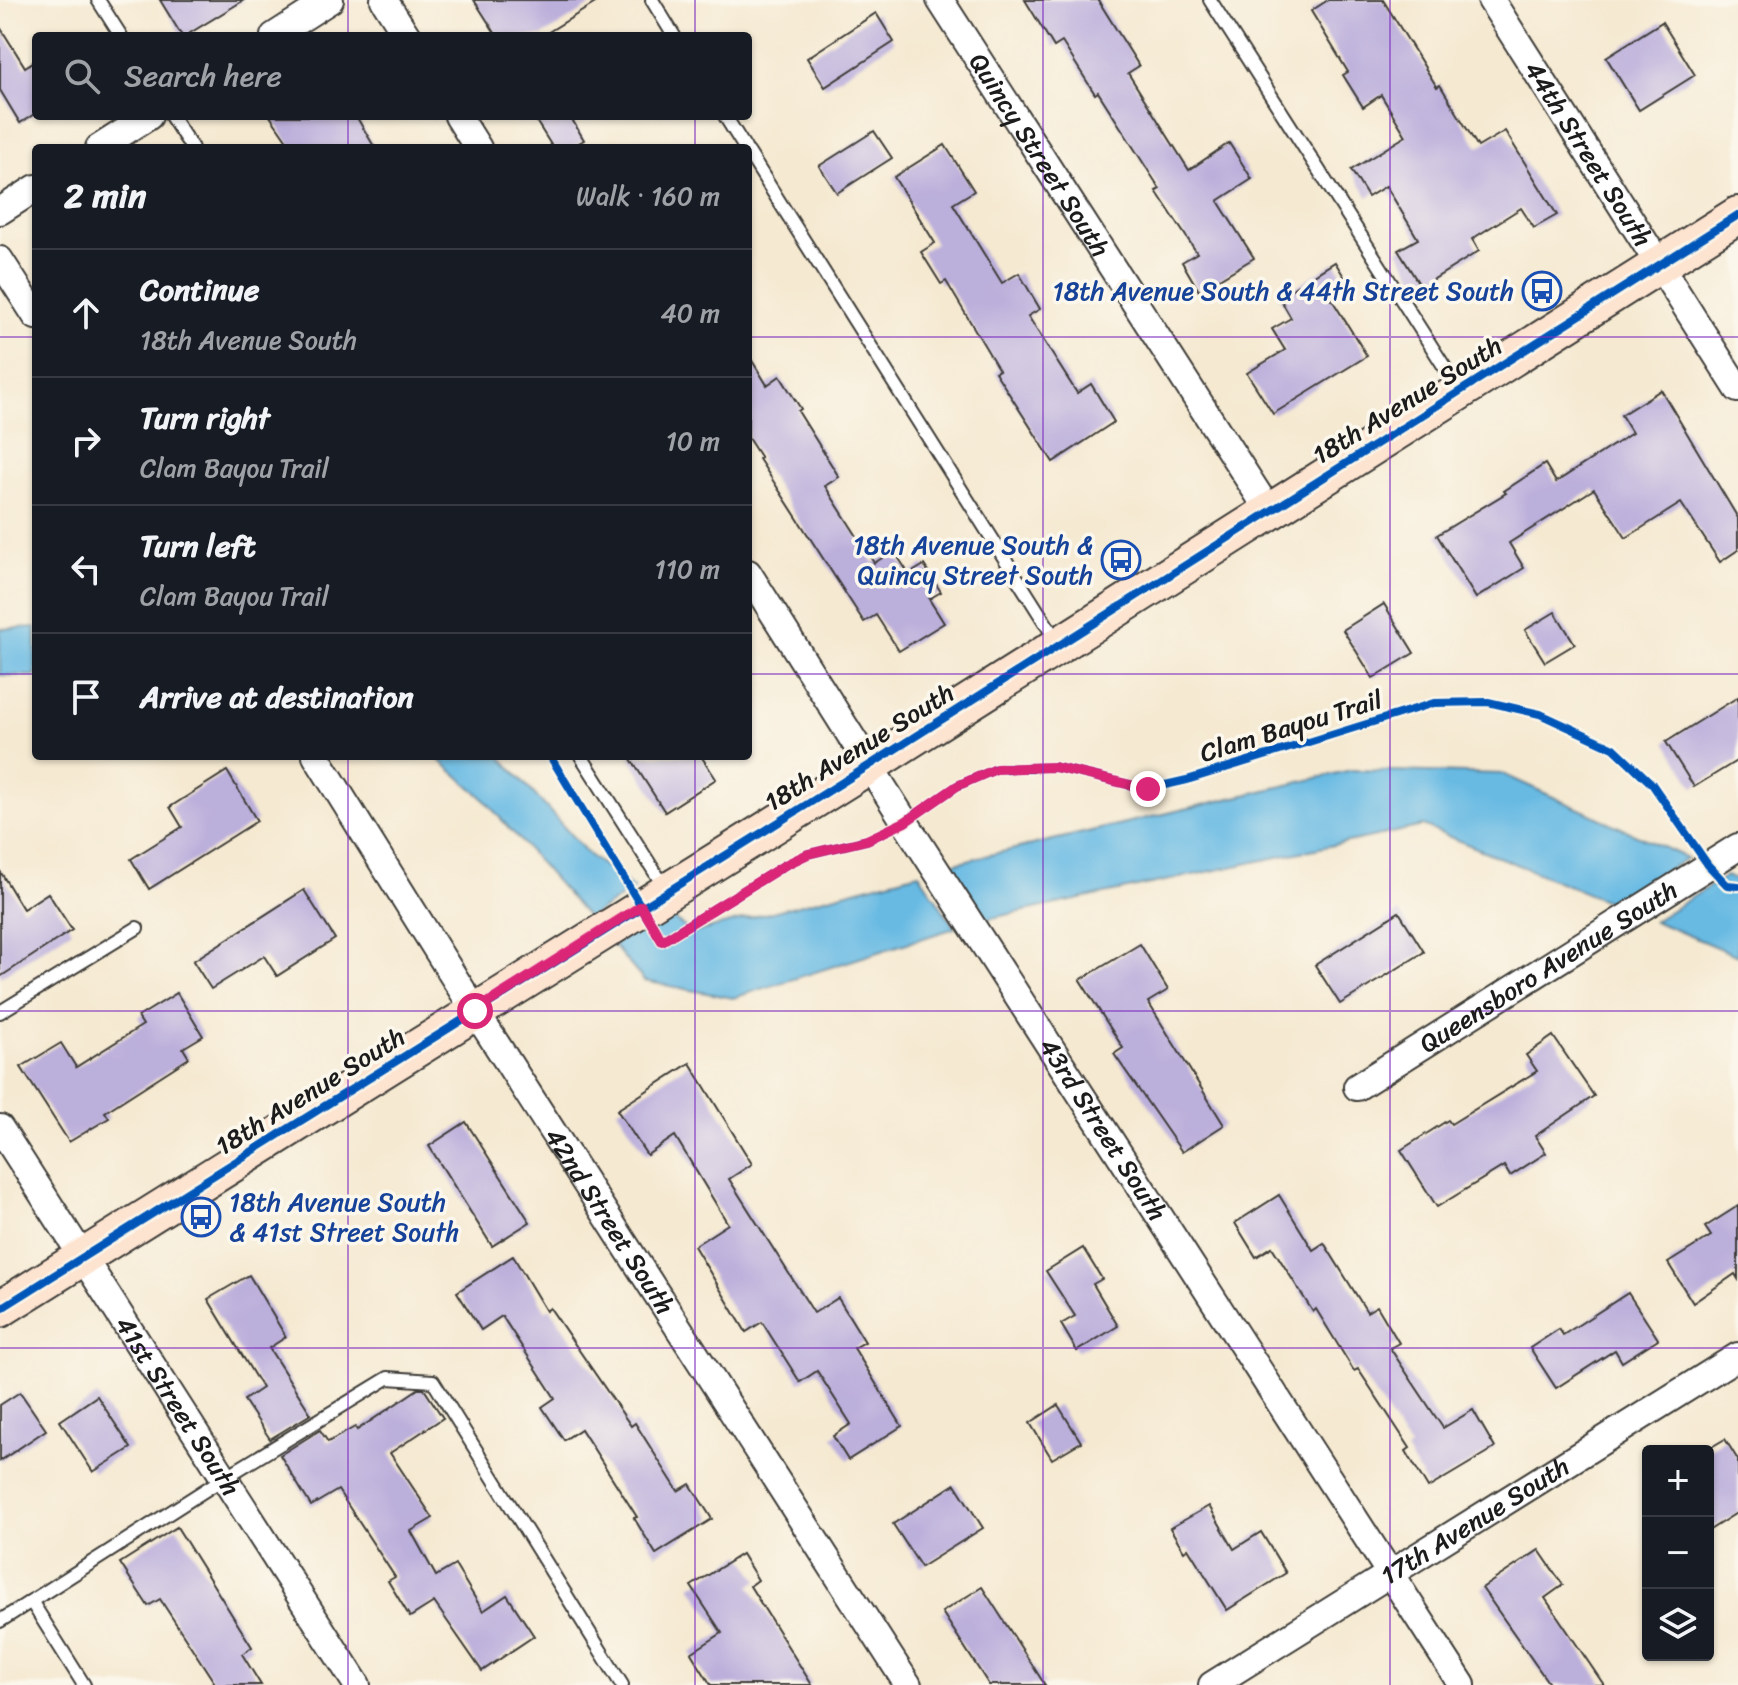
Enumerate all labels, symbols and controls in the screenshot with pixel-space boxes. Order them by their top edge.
search box [32,32,752,120]
street label: Quincy Street South [957,43,1123,266]
text: Search here [124,49,282,103]
street label: 44th Street South [1512,51,1665,256]
icon: search [60,54,104,98]
text: 2 min [64,166,146,226]
text: Walk · 160 m [576,173,720,219]
text: Continue [140,263,259,317]
place label: 18th Avenue South & 44th Street South [1053,268,1514,314]
bus stop icon: 18th Avenue South & 44th Street South [1521,270,1563,312]
text: 40 m [661,290,720,336]
icon: ahead [64,291,108,335]
text: 18th Avenue South [140,317,357,363]
street label: 18th Avenue South [1303,323,1511,477]
text: Turn right [140,391,270,445]
text: 10 m [666,418,720,464]
icon: right [64,419,108,463]
text: Clam Bayou Trail [140,445,329,491]
text: Turn left [140,519,256,573]
place label: 18th Avenue South & Quincy Street South [853,522,1093,598]
bus stop icon: 18th Avenue South & Quincy Street South [1100,539,1142,581]
text: 110 m [655,546,720,592]
icon: left [64,547,108,591]
text: Clam Bayou Trail [140,573,329,619]
text: Arrive at destination [140,670,414,724]
street label: 18th Avenue South [755,670,963,824]
icon: arrive [64,675,108,719]
street label: Clam Bayou Trail [1194,676,1389,776]
route end [1130,771,1166,807]
street label: Queensboro Avenue South [1410,868,1687,1066]
route start [457,993,493,1029]
street label: 18th Avenue South [206,1014,414,1168]
street label: 43rd Street South [1027,1028,1180,1230]
street label: 42nd Street South [532,1118,687,1324]
place label: 18th Avenue South & 41st Street South [229,1179,459,1255]
bus stop icon: 18th Avenue South & 41st Street South [180,1196,222,1238]
street label: 41st Street South [103,1306,253,1505]
street label: 17th Avenue South [1371,1444,1579,1597]
map controls [1642,1445,1714,1661]
button: + [1642,1445,1714,1517]
button: − [1642,1517,1714,1589]
button: layers [1642,1589,1714,1661]

